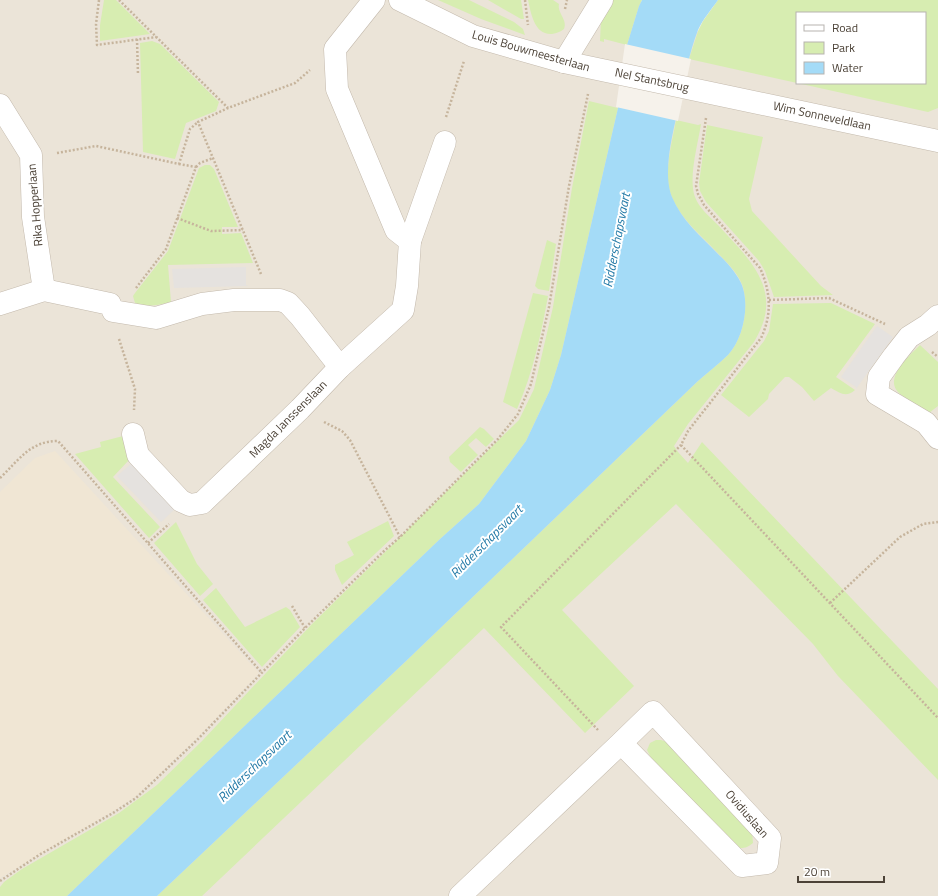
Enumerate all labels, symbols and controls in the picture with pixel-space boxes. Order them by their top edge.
legend [796,12,926,84]
text: Road [832,18,858,37]
street label: Louis Bouwmeesterlaan [470,25,592,76]
text: Park [832,38,855,57]
text: Water [832,58,863,77]
street label: Nel Stantsbrug [613,62,691,97]
street label: Wim Sonneveldlaan [771,96,873,135]
street label: Rika Hopperlaan [21,163,48,247]
water label: Ridderschapsvaart [597,189,635,289]
street label: Magda Janssenslaan [244,375,331,462]
water label: Ridderschapsvaart [445,499,528,582]
water label: Ridderschapsvaart [213,724,297,806]
street label: Ovidiuslaan [721,785,774,842]
scale bar [798,858,884,884]
text: 20 m [804,862,830,881]

